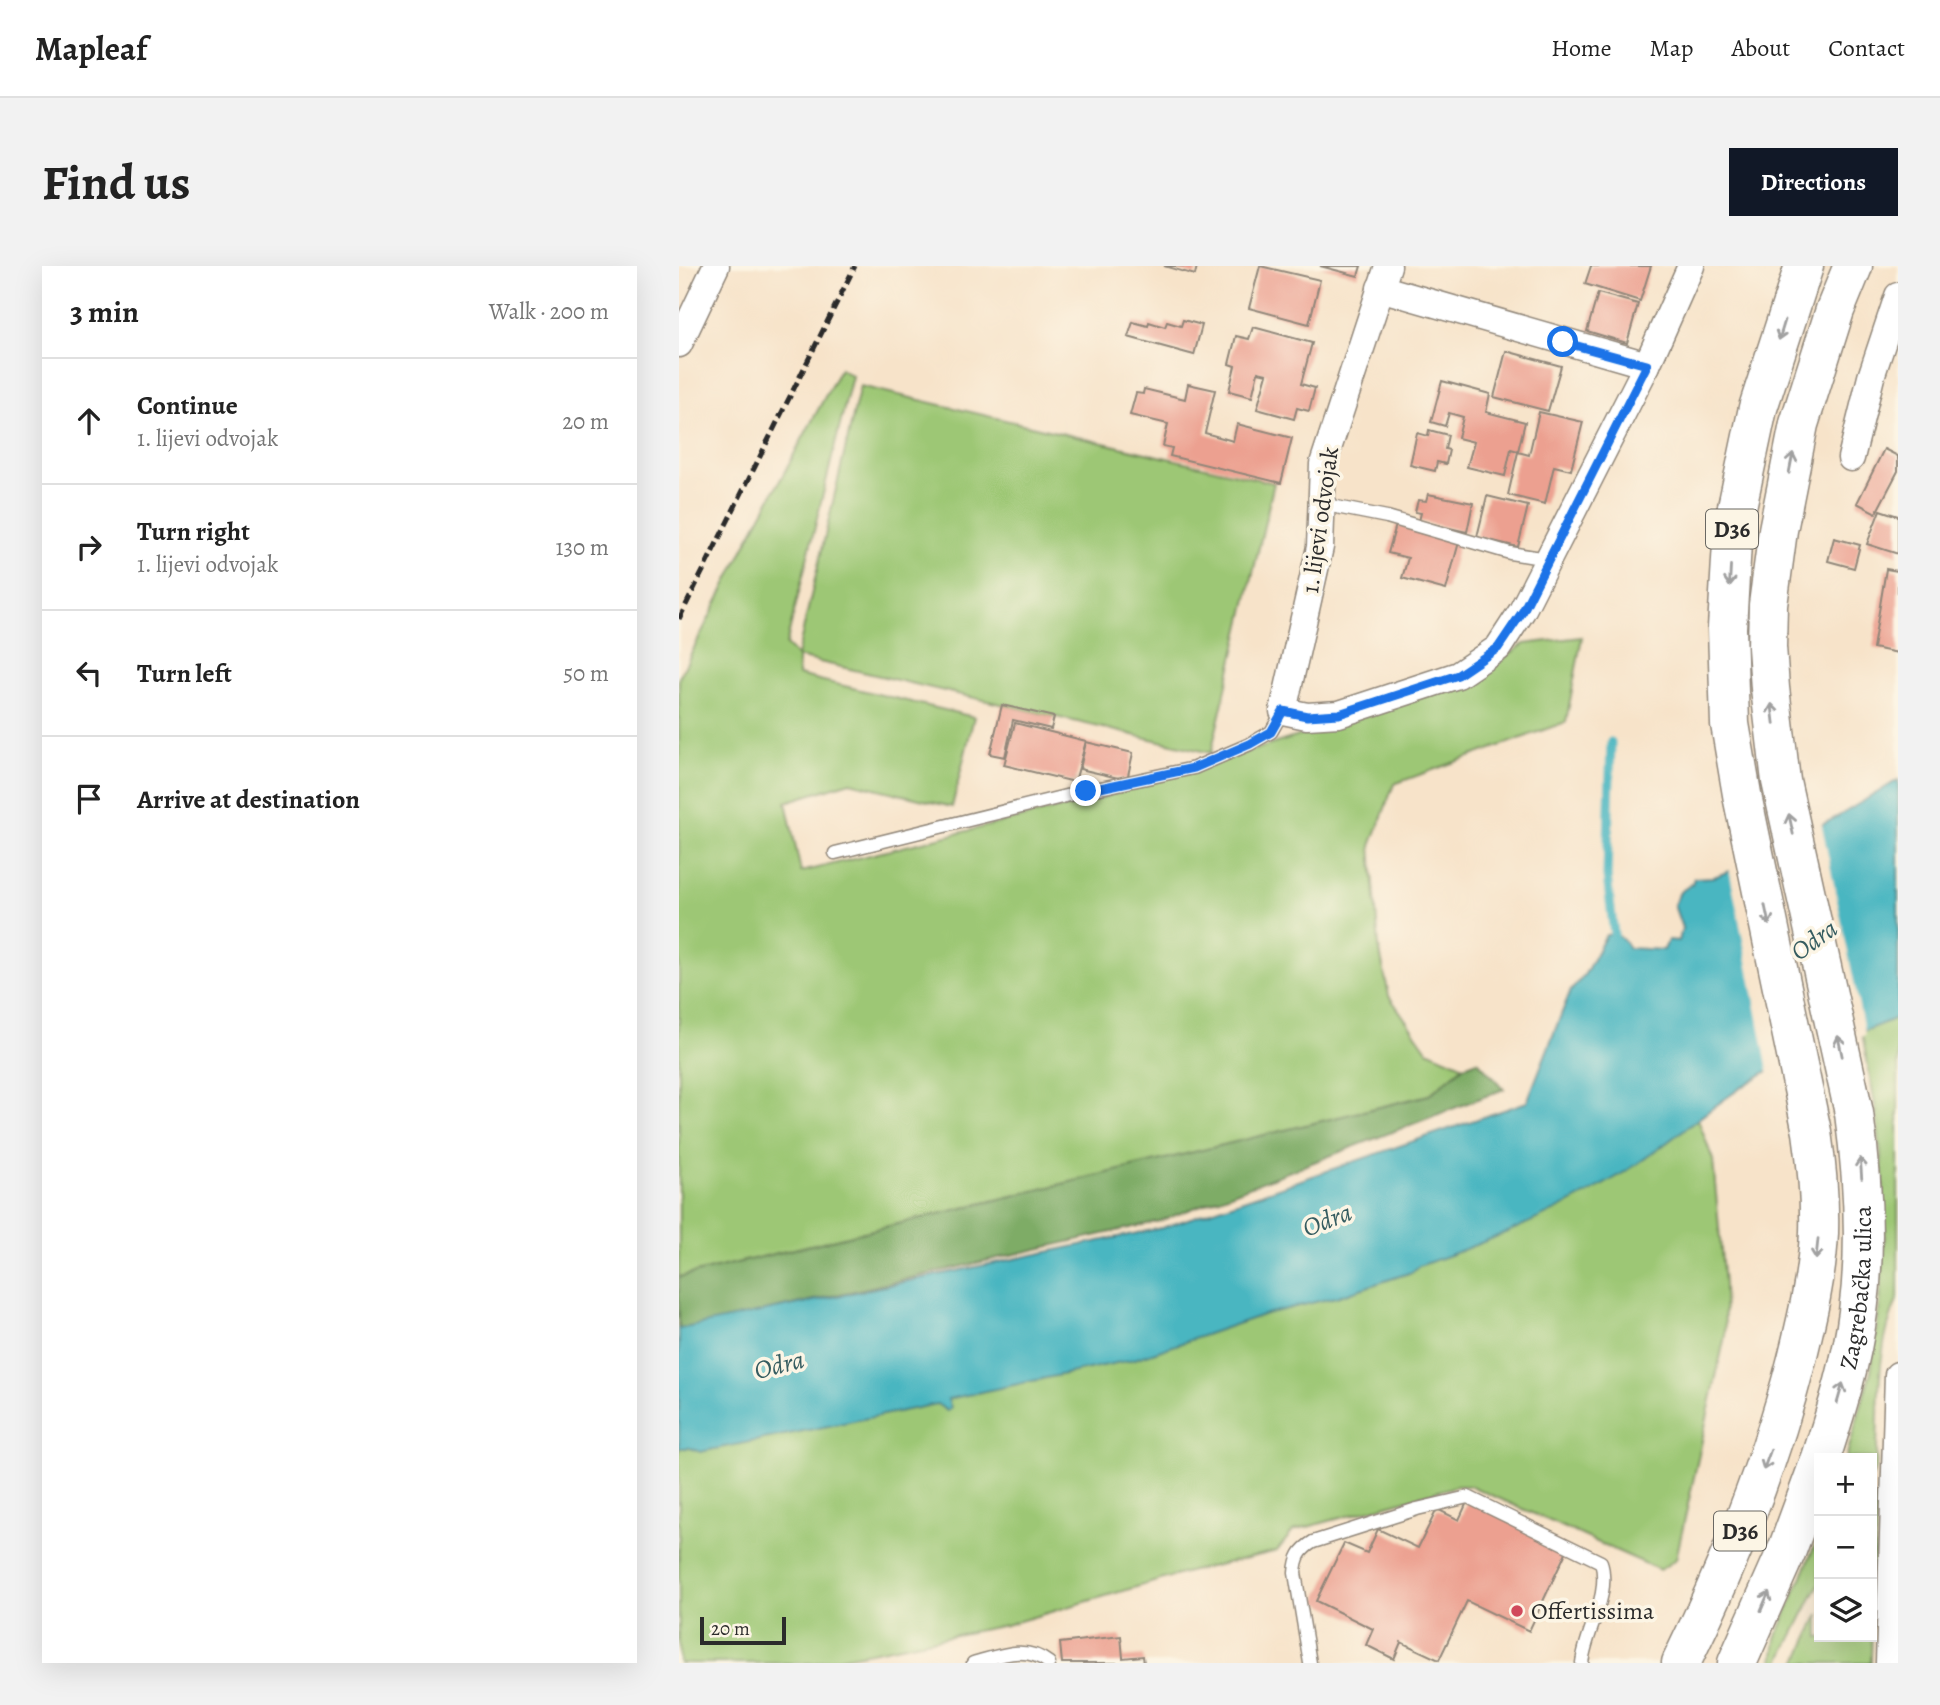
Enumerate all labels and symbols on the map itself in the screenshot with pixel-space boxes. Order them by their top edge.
one-way arrow [1775,319,1787,341]
route start [1547,326,1578,357]
street label: 1. lijevi odvojak [1294,445,1346,595]
one-way arrow [1785,452,1798,475]
road number: D36 [1706,510,1758,548]
one-way arrow [1723,564,1736,587]
one-way arrow [1766,703,1779,725]
route end [1070,775,1101,806]
one-way arrow [1784,813,1797,836]
one-way arrow [1760,903,1774,926]
water label: Odra [1783,911,1845,969]
one-way arrow [1832,1035,1846,1058]
one-way arrow [1854,1157,1867,1179]
water label: Odra [1297,1195,1357,1245]
street label: Zagrebačka ulica [1832,1205,1879,1373]
one-way arrow [1810,1237,1823,1260]
water label: Odra [750,1342,808,1388]
one-way arrow [1835,1382,1848,1404]
one-way arrow [1760,1448,1772,1470]
road number: D36 [1714,1512,1766,1550]
one-way arrow [1759,1590,1772,1612]
place label: Offertissima [1531,1595,1655,1627]
marker: Offertissima [1509,1603,1525,1619]
scale bar [700,1614,786,1646]

